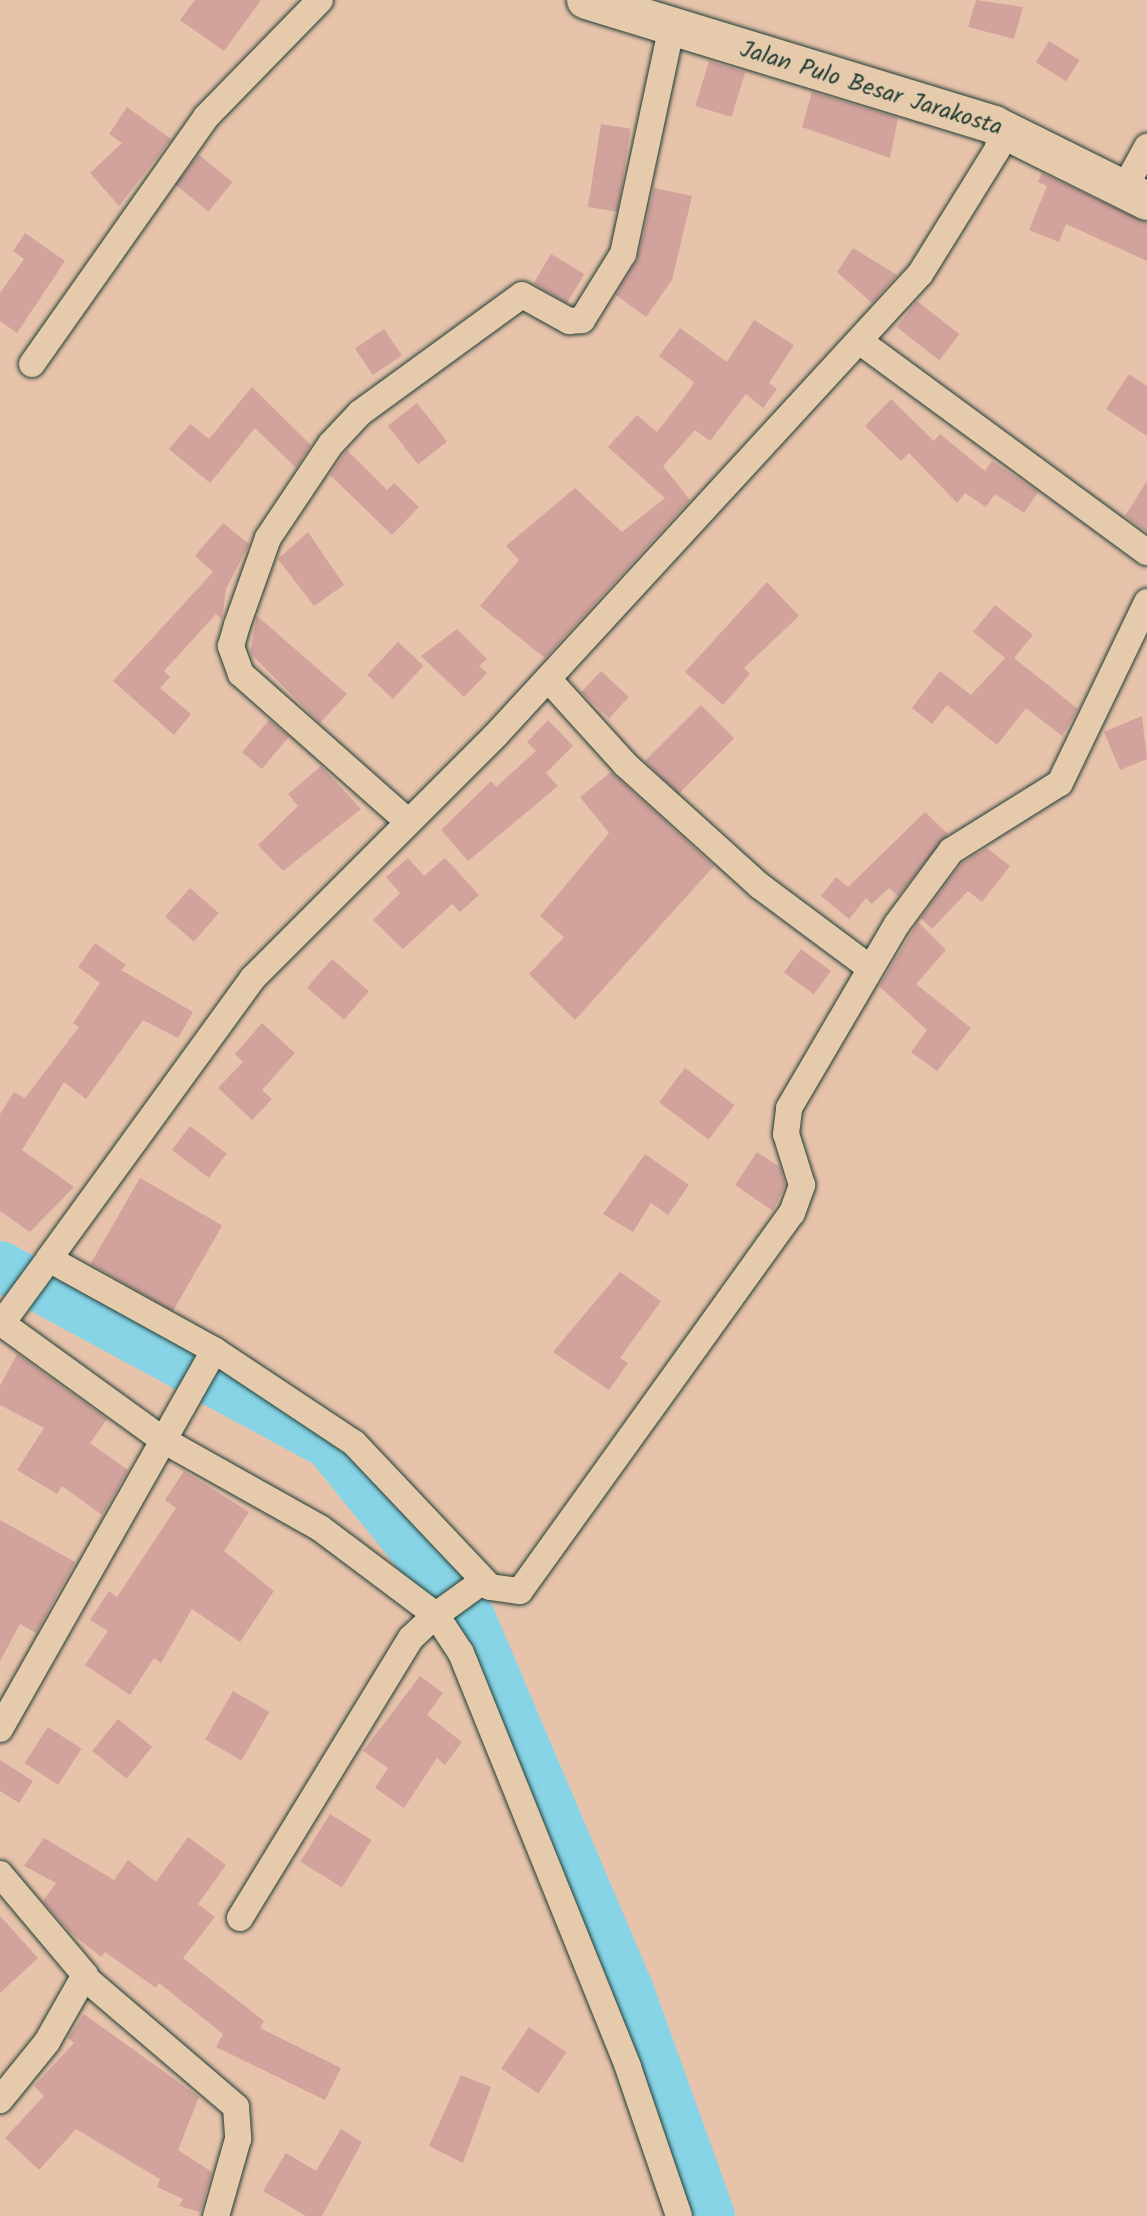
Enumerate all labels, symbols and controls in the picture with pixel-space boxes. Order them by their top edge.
street label: Jalan Pulo Besar Jarakosta [736,35,1006,143]

